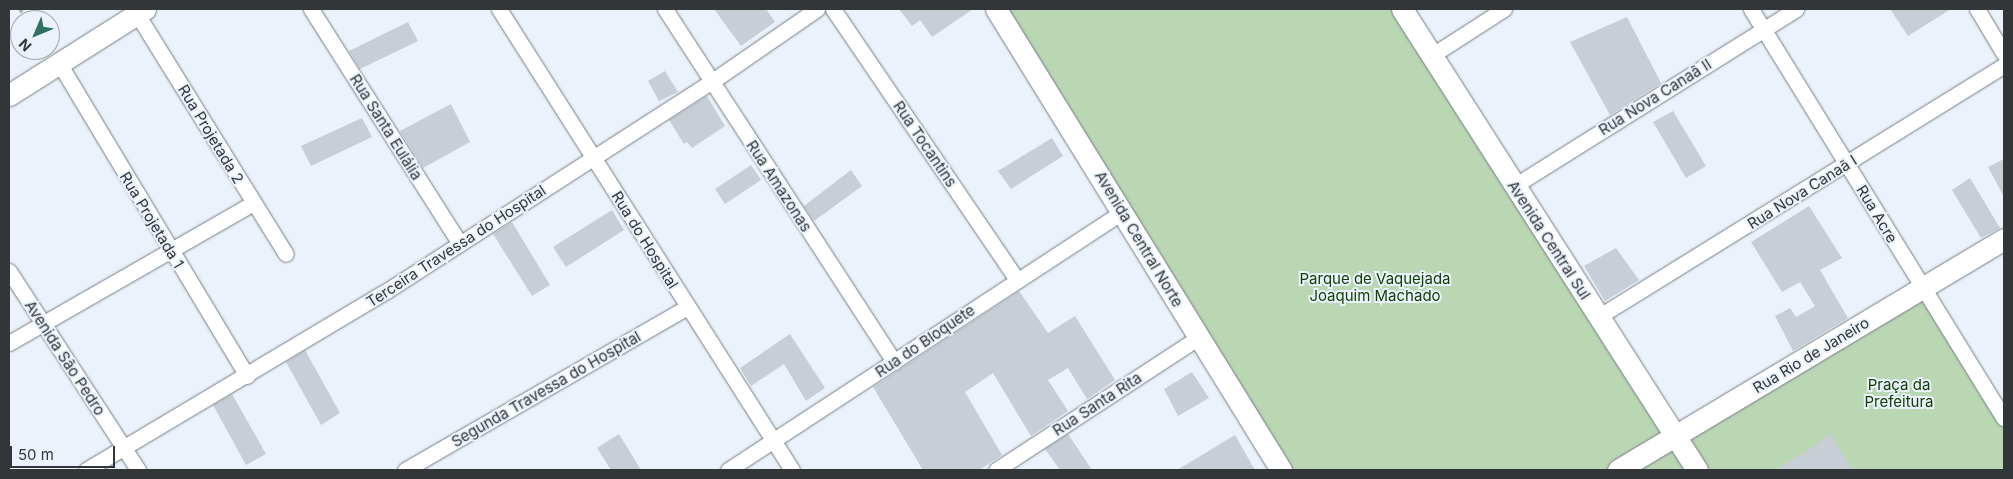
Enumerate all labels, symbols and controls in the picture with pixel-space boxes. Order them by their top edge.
north arrow [10,10,60,60]
text: N [15,35,35,55]
street label: Rua Nova Canaã II [1595,55,1715,139]
street label: Rua Santa Eulália [346,71,426,183]
street label: Rua Projetada 2 [174,81,248,187]
street label: Rua Tocantins [890,98,960,190]
street label: Rua Amazonas [743,137,815,235]
street label: Rua Nova Canaã I [1744,151,1860,233]
street label: Avenida Central Norte [1091,168,1187,310]
street label: Rua Projetada 1 [116,169,188,271]
street label: Avenida Central Sul [1504,177,1594,303]
street label: Terceira Travessa do Hospital [363,181,549,311]
street label: Rua Acre [1853,182,1901,246]
street label: Rua do Hospital [608,188,682,292]
park label: Parque de Vaquejada Joaquim Machado [1299,269,1451,304]
street label: Avenida São Pedro [21,297,109,419]
street label: Rua do Bloquete [872,301,978,381]
street label: Rua Rio de Janeiro [1750,313,1872,397]
street label: Segunda Travessa do Hospital [448,327,644,451]
street label: Rua Santa Rita [1049,369,1145,439]
park label: Praça da Prefeitura [1864,375,1934,410]
scale bar [12,436,118,468]
text: 50 m [18,445,54,464]

